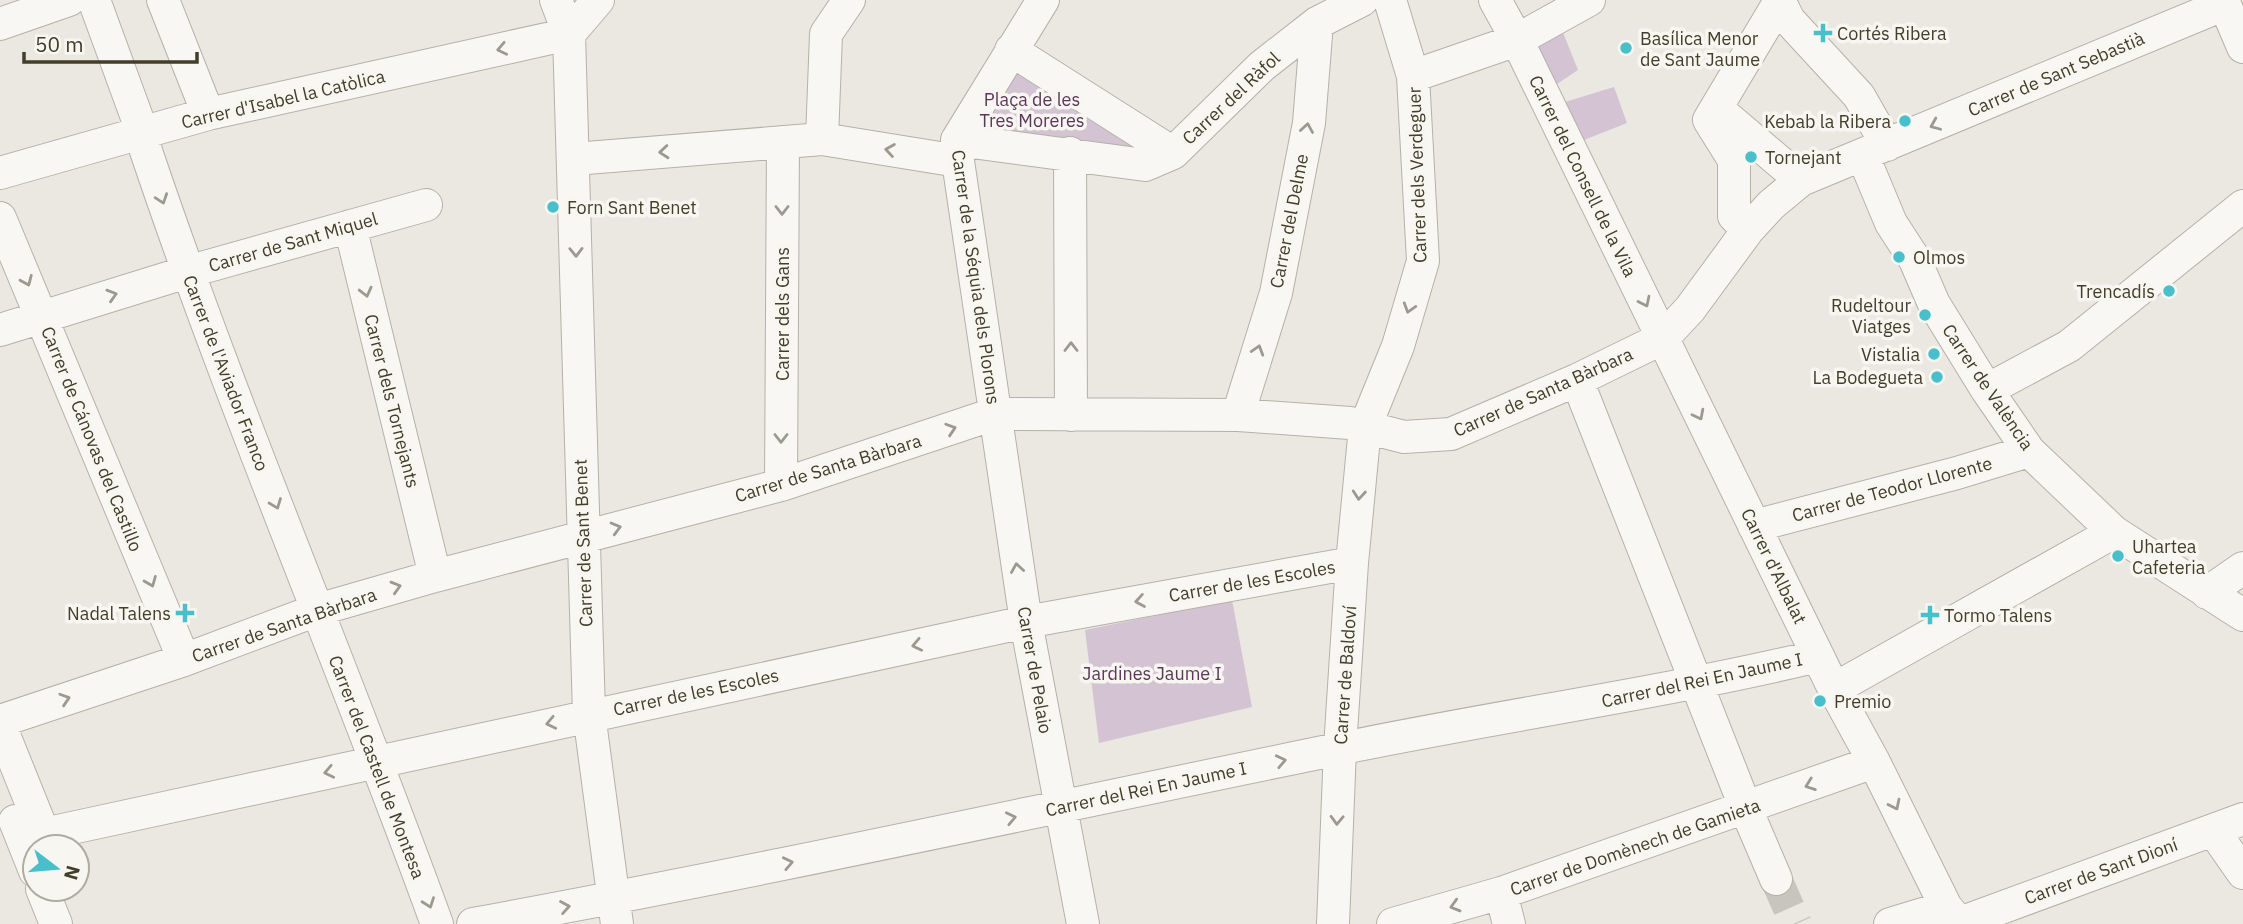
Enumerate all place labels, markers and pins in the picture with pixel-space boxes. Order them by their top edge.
place label: Cortés Ribera [1837,22,1947,45]
marker: Cortés Ribera [1815,25,1831,41]
place label: Basílica Menor de Sant Jaume [1640,27,1760,71]
marker: Basílica Menor de Sant Jaume [1618,40,1634,56]
place label: Kebab la Ribera [1764,110,1891,133]
marker: Kebab la Ribera [1897,113,1913,129]
place label: Tornejant [1765,146,1842,169]
marker: Tornejant [1743,149,1759,165]
place label: Forn Sant Benet [567,196,697,219]
marker: Forn Sant Benet [545,199,561,215]
place label: Olmos [1913,246,1965,269]
marker: Olmos [1891,249,1907,265]
place label: Trencadís [2077,280,2155,303]
marker: Trencadís [2161,283,2177,299]
place label: Rudeltour Viatges [1831,294,1911,338]
marker: Rudeltour Viatges [1917,307,1933,323]
place label: Vistalia [1861,343,1920,366]
marker: Vistalia [1926,346,1942,362]
place label: La Bodegueta [1813,366,1923,389]
marker: La Bodegueta [1929,369,1945,385]
place label: Uhartea Cafeteria [2132,535,2206,579]
marker: Uhartea Cafeteria [2110,548,2126,564]
place label: Nadal Talens [67,602,171,625]
place label: Tormo Talens [1944,604,2052,627]
marker: Nadal Talens [177,605,193,621]
marker: Tormo Talens [1922,607,1938,623]
place label: Premio [1834,690,1891,713]
marker: Premio [1812,693,1828,709]

